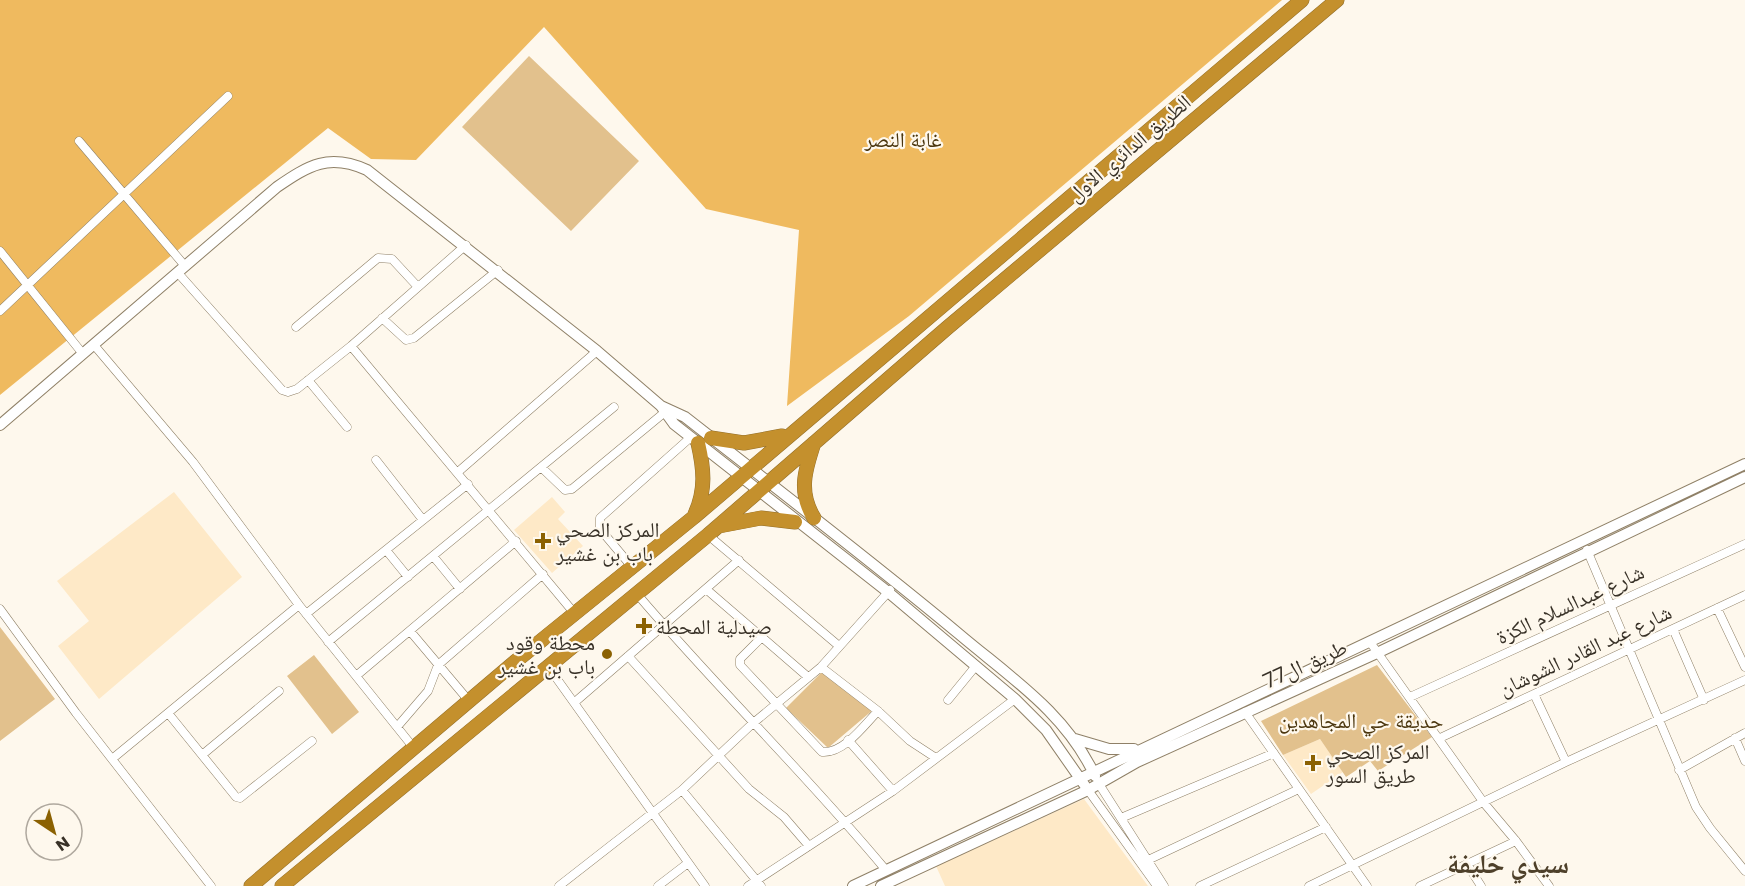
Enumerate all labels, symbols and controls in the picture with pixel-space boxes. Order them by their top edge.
street label: الطريق الدائري الاول [1061,88,1198,210]
park label: غابة النصر [863,125,942,154]
place label: المركز الصحي باب بن غشير [555,515,660,568]
marker: المركز الصحي باب بن غشير [534,532,552,550]
street label: شارع عبدالسلام الكزة [1491,557,1649,651]
street label: شارع عبد القادر الشوشان [1494,597,1676,703]
place label: صيدلية المحطة [656,612,772,641]
marker: صيدلية المحطة [637,619,651,633]
place label: محطة وقود باب بن غشير [497,628,595,681]
street label: طريق ال77 [1258,633,1352,695]
marker: محطة وقود باب بن غشير [600,647,614,661]
park label: حديقة حي المجاهدين [1279,706,1443,737]
place label: المركز الصحي طريق السور [1325,737,1430,790]
marker: المركز الصحي طريق السور [1304,754,1322,772]
north arrow [24,802,84,862]
text: N [51,831,74,857]
district label: سيدي خليفة [1447,845,1569,884]

